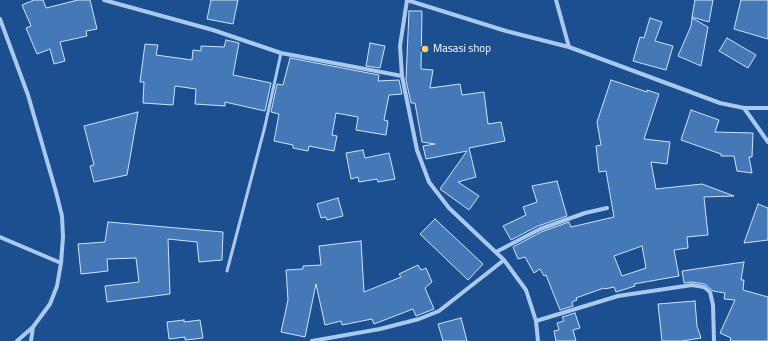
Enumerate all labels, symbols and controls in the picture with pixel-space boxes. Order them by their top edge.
place label: Masasi shop [433,42,491,56]
marker: Masasi shop [420,44,430,54]

